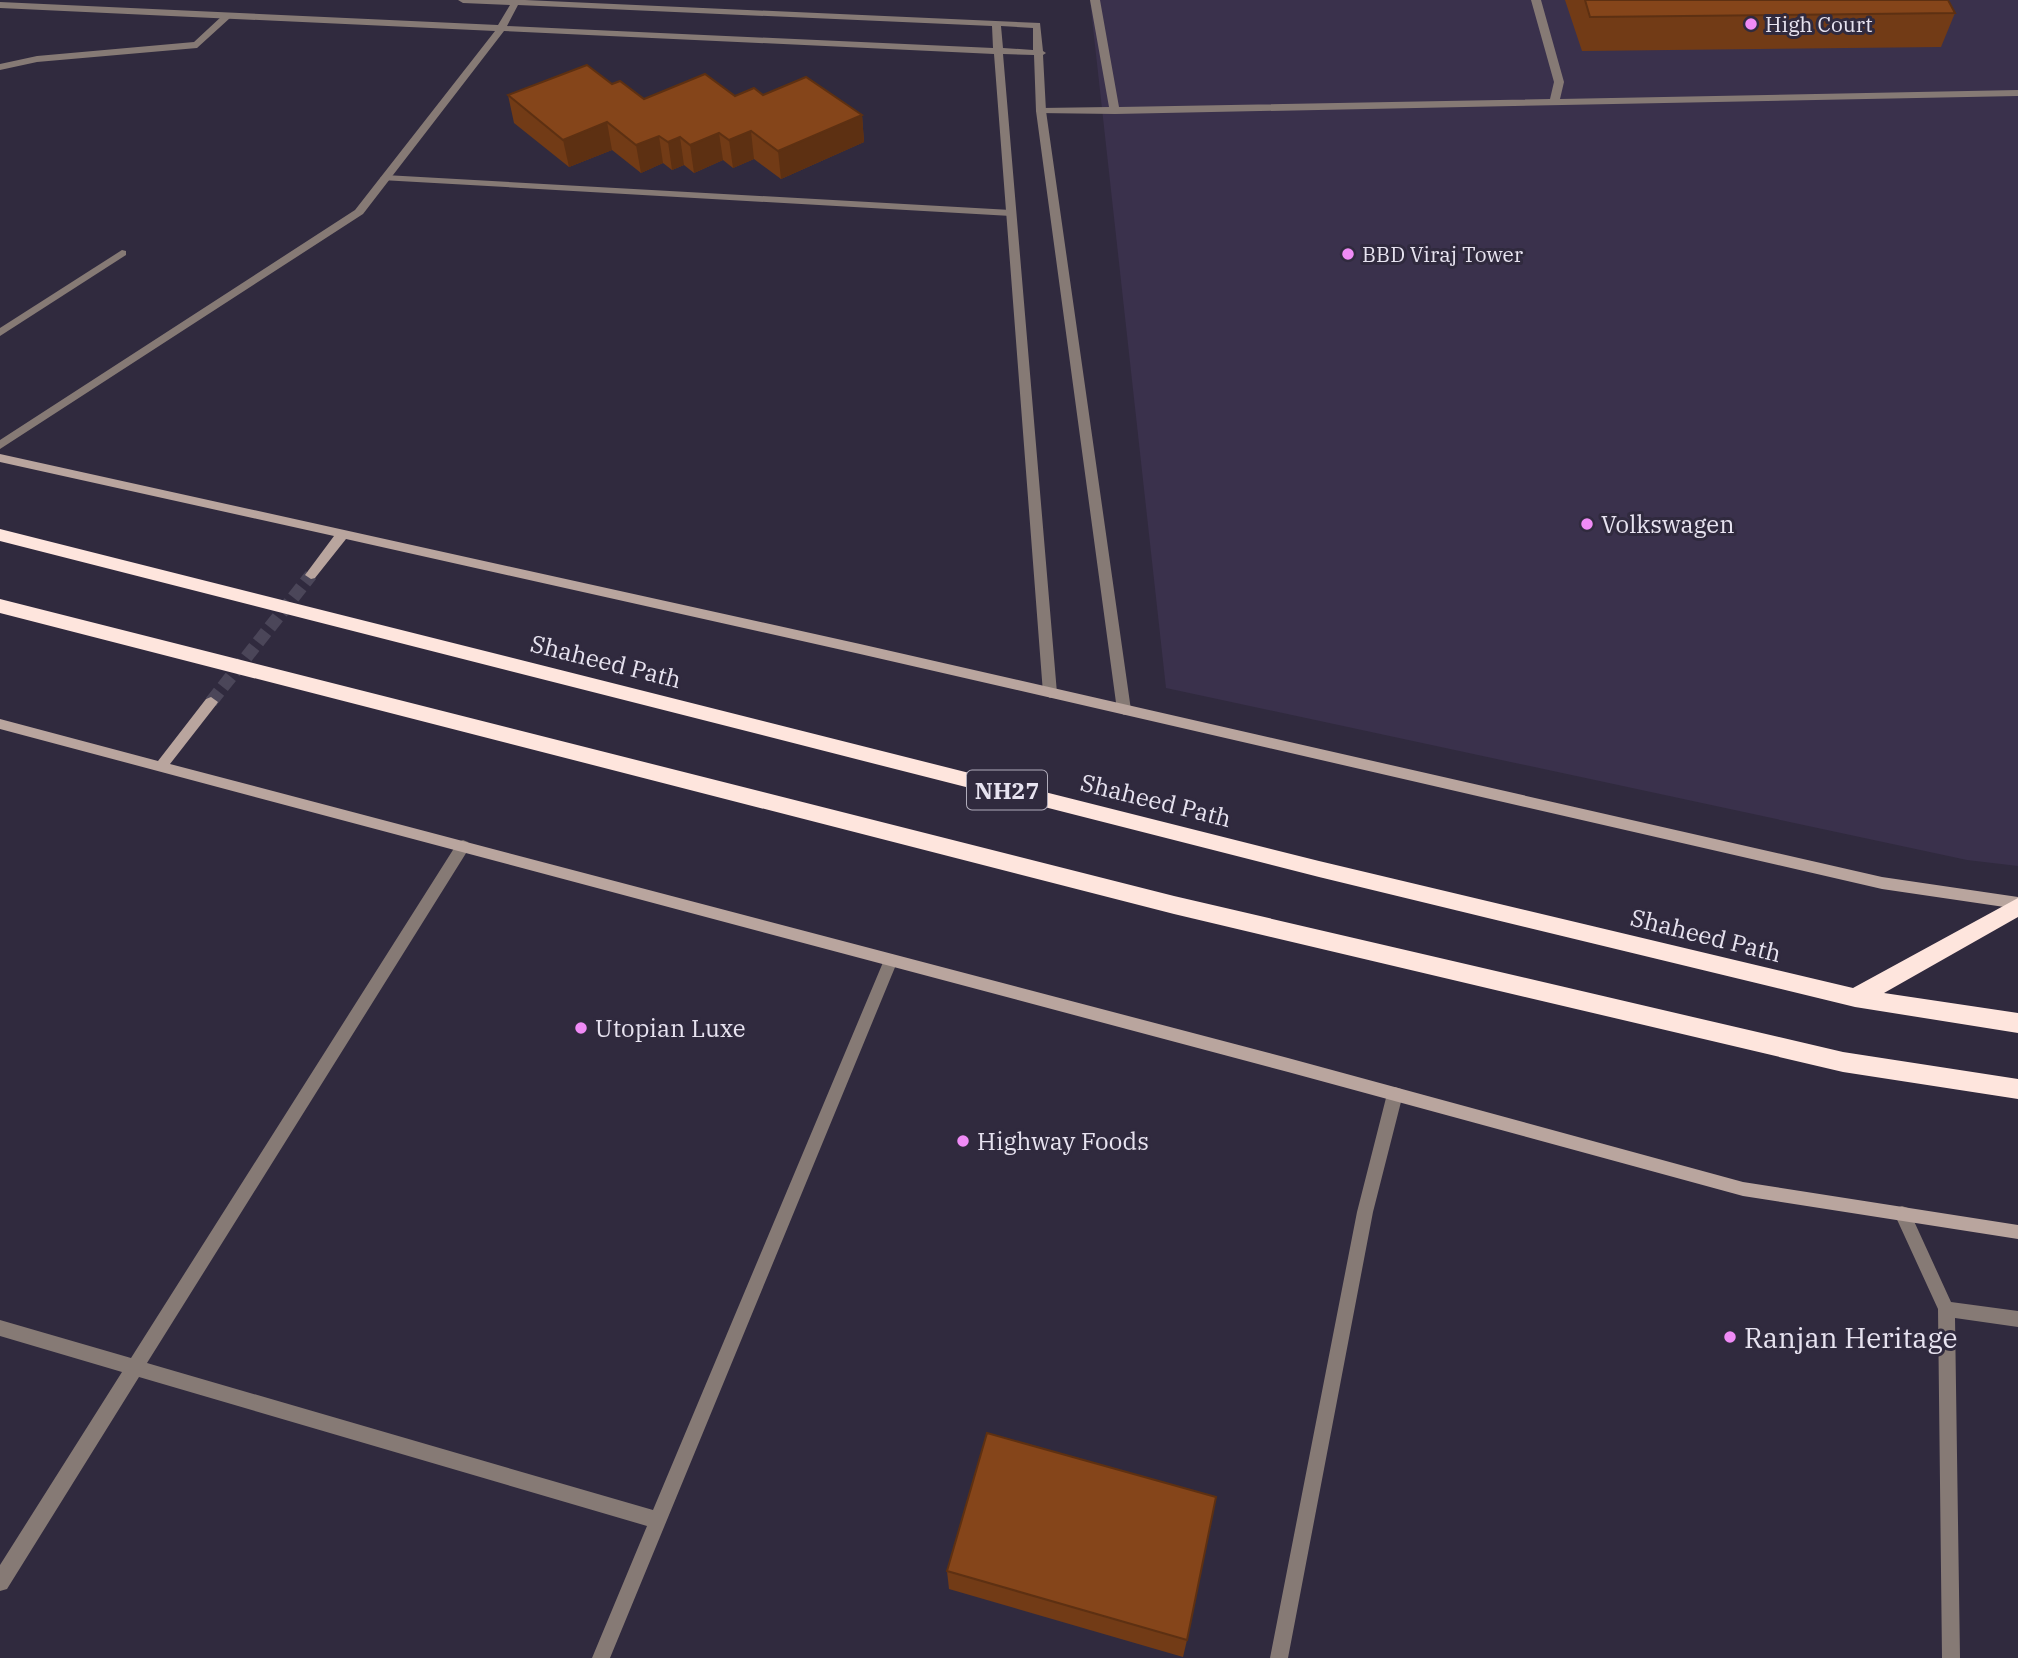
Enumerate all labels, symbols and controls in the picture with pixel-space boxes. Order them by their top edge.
place label: High Court [1765,10,1873,38]
marker: High Court [1743,16,1759,32]
place label: BBD Viraj Tower [1362,240,1524,268]
marker: BBD Viraj Tower [1340,246,1356,262]
place label: Volkswagen [1601,508,1735,540]
marker: Volkswagen [1579,516,1595,532]
street label: Shaheed Path [527,627,685,695]
street label: Shaheed Path [1077,766,1235,834]
road number: NH27 [967,770,1047,810]
street label: Shaheed Path [1627,901,1785,969]
place label: Utopian Luxe [595,1012,746,1044]
marker: Utopian Luxe [573,1020,589,1036]
place label: Highway Foods [977,1125,1149,1157]
marker: Highway Foods [955,1133,971,1149]
place label: Ranjan Heritage [1744,1319,1958,1356]
marker: Ranjan Heritage [1722,1329,1738,1345]

